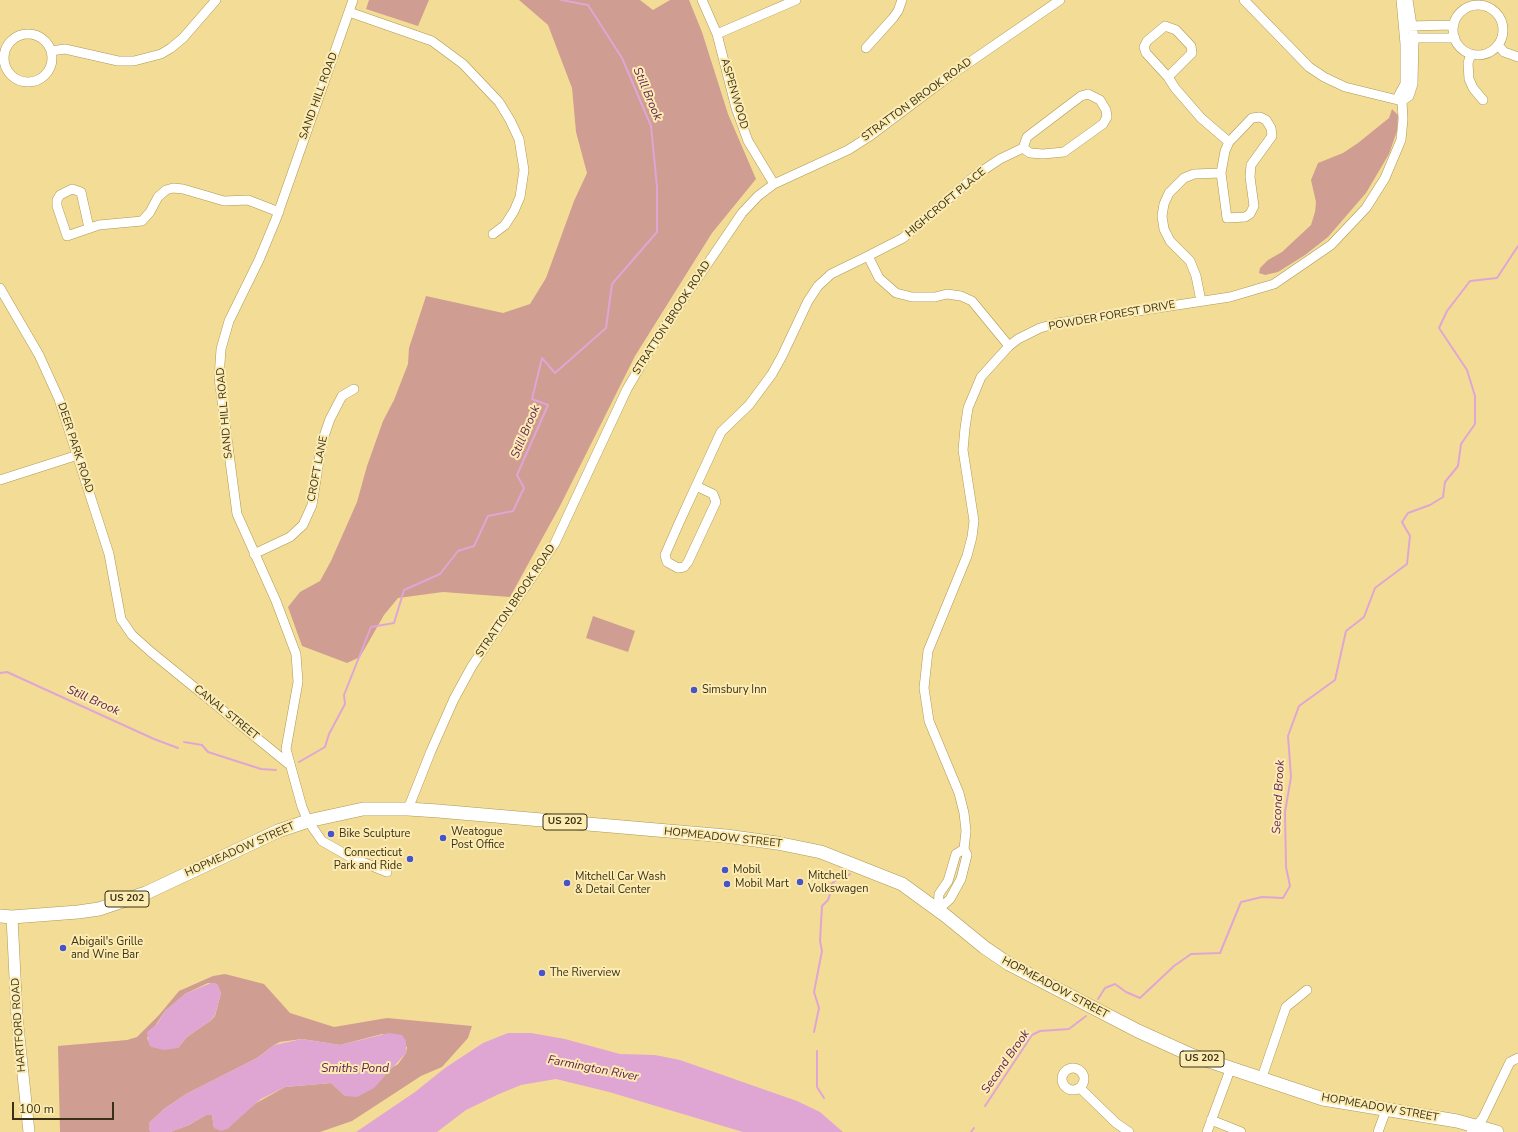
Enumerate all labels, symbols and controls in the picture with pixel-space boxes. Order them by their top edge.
street label: SAND HILL ROAD [297,51,341,141]
street label: STRATTON BROOK ROAD [859,56,975,144]
street label: ASPENWOOD [718,57,750,131]
water label: Still Brook [629,65,665,123]
street label: HIGHCROFT PLACE [903,166,989,240]
street label: STRATTON BROOK ROAD [630,259,714,377]
street label: POWDER FOREST DRIVE [1048,298,1176,334]
street label: SAND HILL ROAD [214,367,236,459]
street label: DEER PARK ROAD [54,401,96,495]
water label: Still Brook [508,403,544,461]
street label: CROFT LANE [305,435,331,503]
street label: STRATTON BROOK ROAD [473,542,559,660]
water label: Still Brook [64,683,122,719]
street label: CANAL STREET [191,683,261,743]
place label: Simsbury Inn [702,683,767,697]
marker: Simsbury Inn [689,685,699,695]
water label: Second Brook [1270,759,1288,835]
road number: US 202 [543,814,587,830]
street label: HOPMEADOW STREET [183,820,297,880]
place label: Weatogue Post Office [451,825,505,851]
street label: HOPMEADOW STREET [663,825,783,851]
place label: Bike Sculpture [339,827,410,841]
marker: Bike Sculpture [326,829,336,839]
marker: Weatogue Post Office [438,833,448,843]
place label: Connecticut Park and Ride [334,846,402,872]
marker: Connecticut Park and Ride [405,854,415,864]
place label: Mobil [733,863,761,877]
marker: Mobil [720,865,730,875]
place label: Mitchell Volkswagen [808,869,868,895]
place label: Mitchell Car Wash & Detail Center [575,870,666,896]
place label: Mobil Mart [735,877,789,891]
marker: Mitchell Volkswagen [795,877,805,887]
marker: Mitchell Car Wash & Detail Center [562,878,572,888]
marker: Mobil Mart [722,879,732,889]
road number: US 202 [105,891,149,907]
place label: Abigail's Grille and Wine Bar [71,935,143,961]
marker: Abigail's Grille and Wine Bar [58,943,68,953]
street label: HOPMEADOW STREET [1000,954,1110,1022]
place label: The Riverview [550,966,620,980]
marker: The Riverview [537,968,547,978]
street label: HARTFORD ROAD [9,977,29,1073]
water label: Second Brook [979,1027,1033,1097]
road number: US 202 [1180,1051,1224,1067]
water label: Farmington River [546,1053,640,1085]
water label: Smiths Pond [321,1062,389,1076]
street label: HOPMEADOW STREET [1320,1091,1440,1125]
scale bar [14,1094,116,1120]
text: 100 m [19,1101,54,1117]

